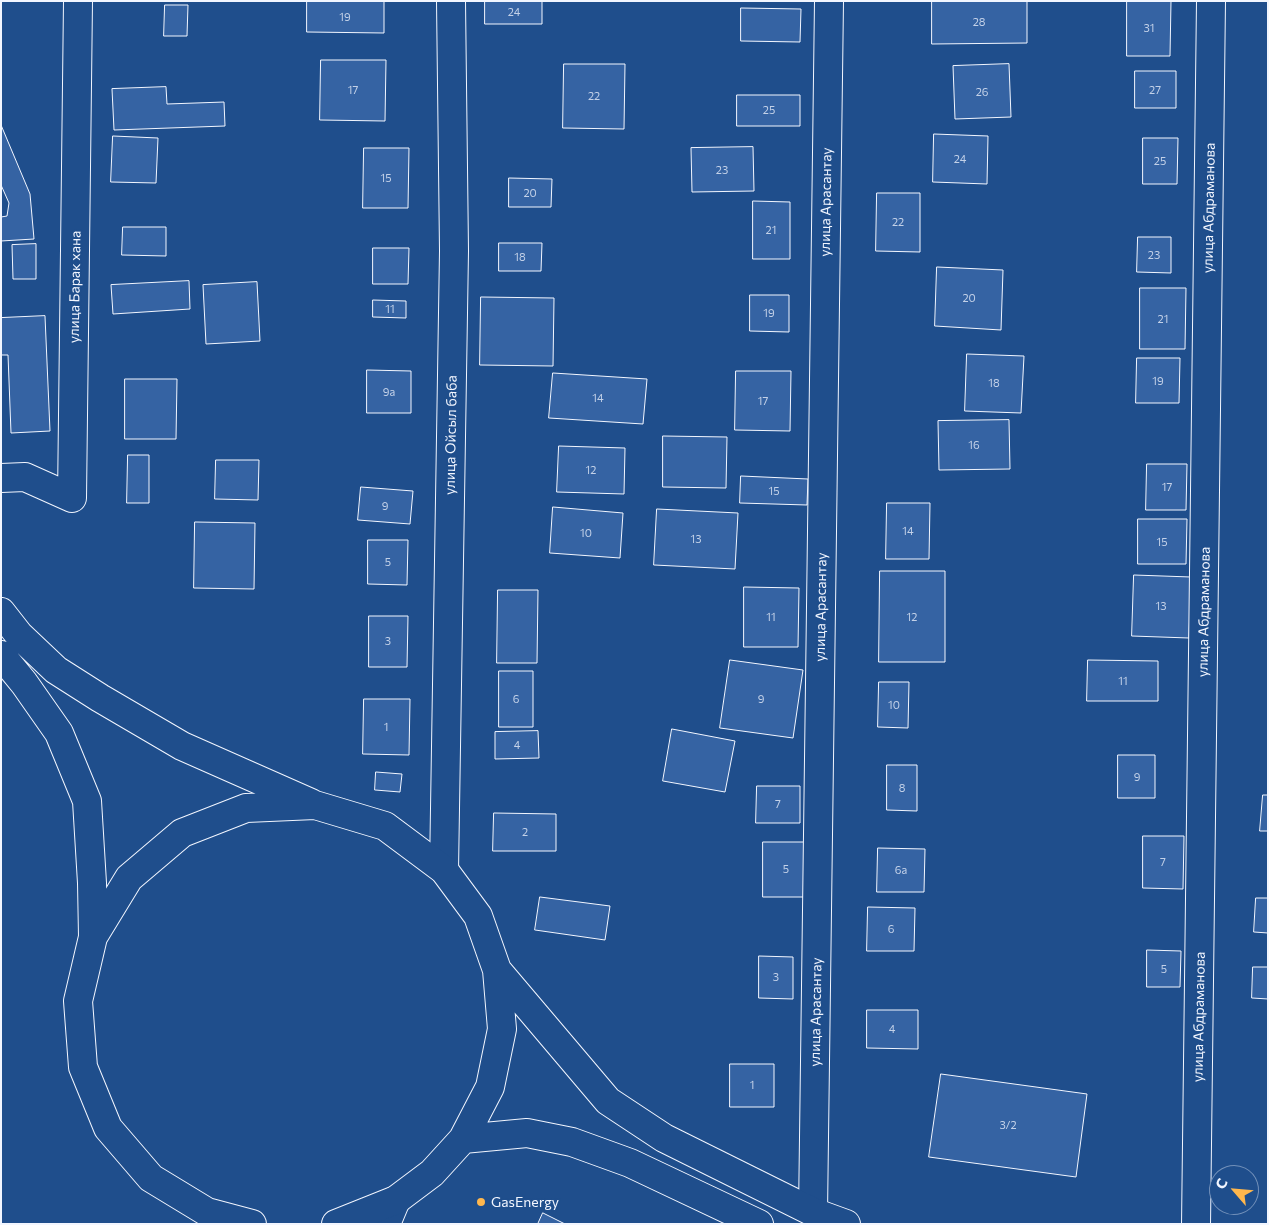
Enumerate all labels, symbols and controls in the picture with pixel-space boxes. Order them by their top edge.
house number: 24 [508,5,520,19]
house number: 19 [339,10,351,24]
house number: 28 [973,15,985,29]
house number: 31 [1144,21,1154,35]
house number: 17 [348,83,358,97]
house number: 27 [1149,83,1161,97]
house number: 26 [976,85,988,99]
house number: 22 [588,89,600,103]
house number: 25 [763,103,775,117]
street label: улица Абдраманова [1199,143,1219,273]
street label: улица Арасантау [817,147,835,257]
house number: 24 [954,152,966,166]
house number: 25 [1154,154,1166,168]
house number: 23 [716,163,728,177]
house number: 15 [380,171,392,185]
house number: 20 [523,186,537,200]
house number: 22 [892,215,904,229]
house number: 21 [766,223,776,237]
street label: улица Барак хана [66,231,84,343]
house number: 23 [1148,248,1160,262]
house number: 18 [514,250,526,264]
house number: 20 [962,291,976,305]
house number: 11 [385,302,395,316]
house number: 19 [763,306,775,320]
house number: 21 [1158,312,1168,326]
house number: 19 [1152,374,1164,388]
street label: улица Ойсыл баба [442,375,460,495]
house number: 18 [988,376,1000,390]
house number: 9а [383,385,395,399]
house number: 14 [592,391,604,405]
house number: 17 [758,394,768,408]
house number: 16 [968,438,980,452]
house number: 12 [586,463,596,477]
house number: 17 [1162,480,1172,494]
house number: 15 [768,484,780,498]
house number: 9 [382,499,388,513]
house number: 14 [902,524,914,538]
house number: 10 [580,526,592,540]
house number: 13 [691,532,701,546]
house number: 15 [1156,535,1168,549]
street label: улица Абдраманова [1194,547,1214,677]
street label: улица Арасантау [812,552,830,662]
house number: 5 [385,555,391,569]
house number: 13 [1156,599,1166,613]
house number: 11 [766,610,776,624]
house number: 12 [907,610,917,624]
house number: 3 [385,634,391,648]
house number: 11 [1118,674,1128,688]
house number: 6 [513,692,519,706]
house number: 9 [758,692,764,706]
house number: 10 [888,698,900,712]
house number: 1 [384,720,388,734]
house number: 4 [514,738,520,752]
house number: 9 [1134,770,1140,784]
house number: 8 [899,781,905,795]
house number: 7 [775,797,781,811]
house number: 2 [522,825,528,839]
house number: 7 [1160,855,1166,869]
house number: 5 [783,862,789,876]
house number: 6а [895,863,907,877]
house number: 6 [888,922,894,936]
street label: улица Абдраманова [1189,952,1209,1082]
street label: улица Арасантау [807,957,825,1067]
house number: 5 [1161,962,1167,976]
house number: 3 [773,970,779,984]
house number: 4 [889,1022,895,1036]
house number: 1 [750,1078,754,1092]
house number: 3/2 [999,1118,1017,1132]
north arrow [1209,1165,1259,1215]
text: С [1211,1175,1231,1192]
place label: GasEnergy [491,1194,559,1210]
marker: GasEnergy [475,1196,487,1208]

